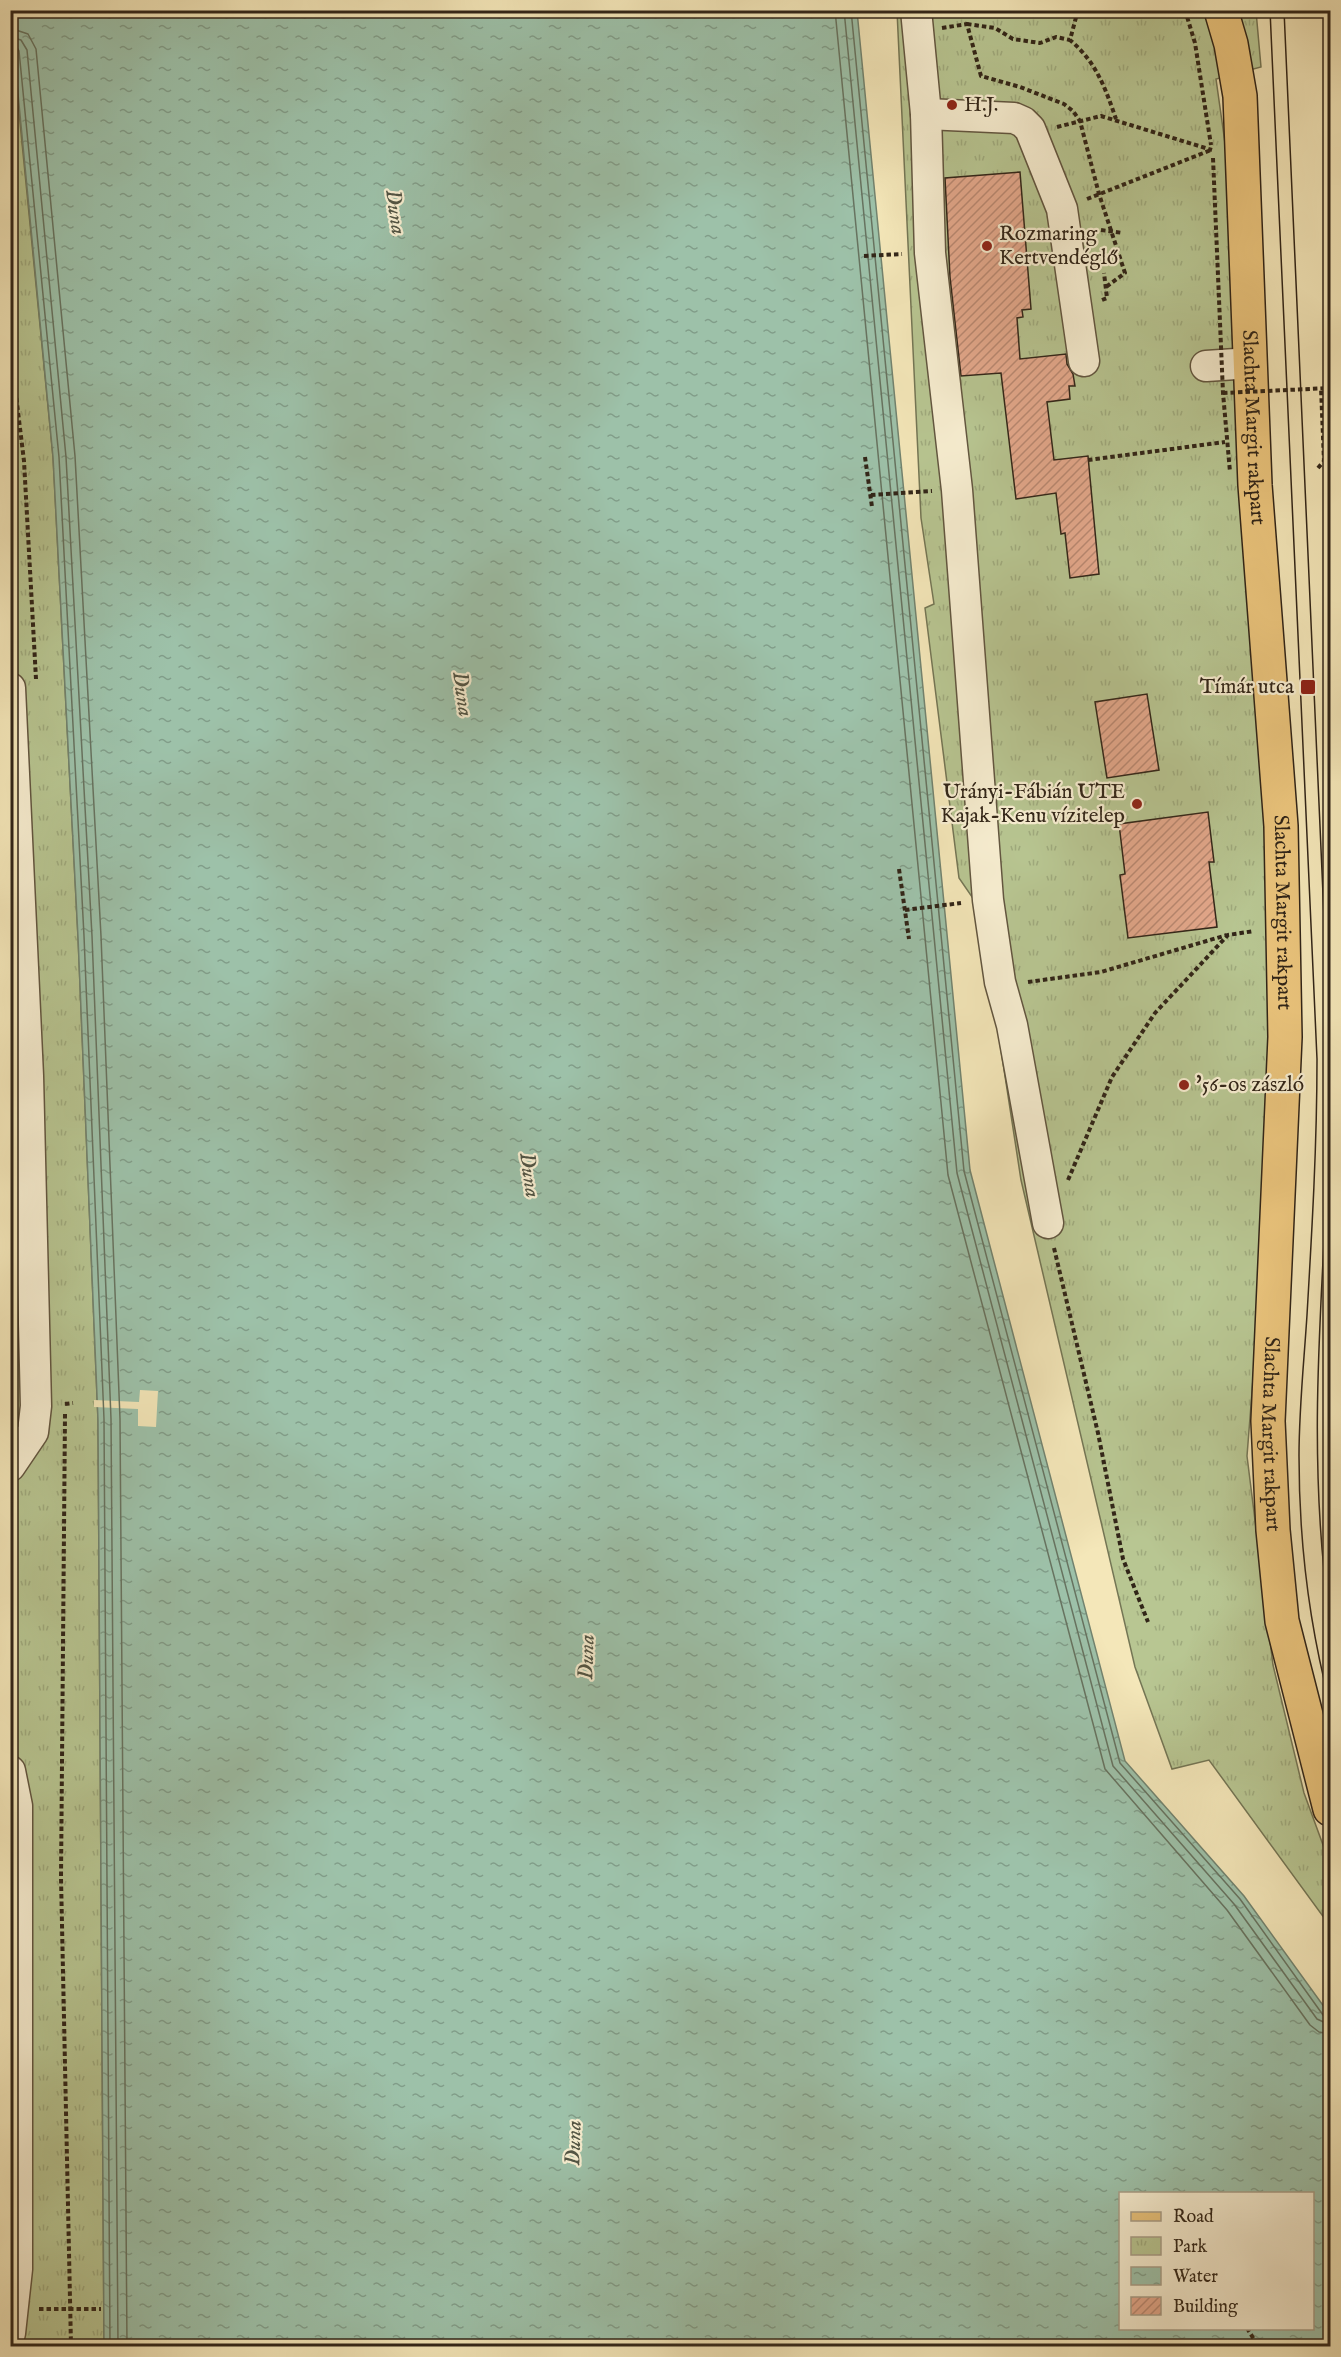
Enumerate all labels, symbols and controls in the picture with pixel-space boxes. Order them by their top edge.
place label: H.J. [964,92,998,119]
marker: H.J. [945,98,959,112]
water label: Duna [378,187,412,237]
place label: Rozmaring Kertvendéglő [999,221,1118,272]
marker: Rozmaring Kertvendéglő [980,239,994,253]
street label: Slachta Margit rakpart [1236,329,1272,526]
water label: Duna [445,669,479,719]
place label: Tímár utca [1200,674,1295,701]
marker: Tímár utca [1299,678,1317,696]
place label: Urányi-Fábián UTE Kajak-Kenu vízitelep [941,779,1125,830]
marker: Urányi-Fábián UTE Kajak-Kenu vízitelep [1130,797,1144,811]
street label: Slachta Margit rakpart [1267,814,1298,1010]
place label: '56-os zászló [1196,1072,1304,1099]
marker: '56-os zászló [1177,1078,1191,1092]
water label: Duna [512,1150,546,1200]
street label: Slachta Margit rakpart [1254,1336,1287,1532]
water label: Duna [572,1633,602,1680]
water label: Duna [559,2119,589,2166]
legend [1119,2192,1314,2330]
text: Road [1173,2206,1214,2229]
text: Park [1173,2236,1208,2259]
text: Water [1173,2266,1218,2289]
text: Building [1173,2296,1238,2319]

